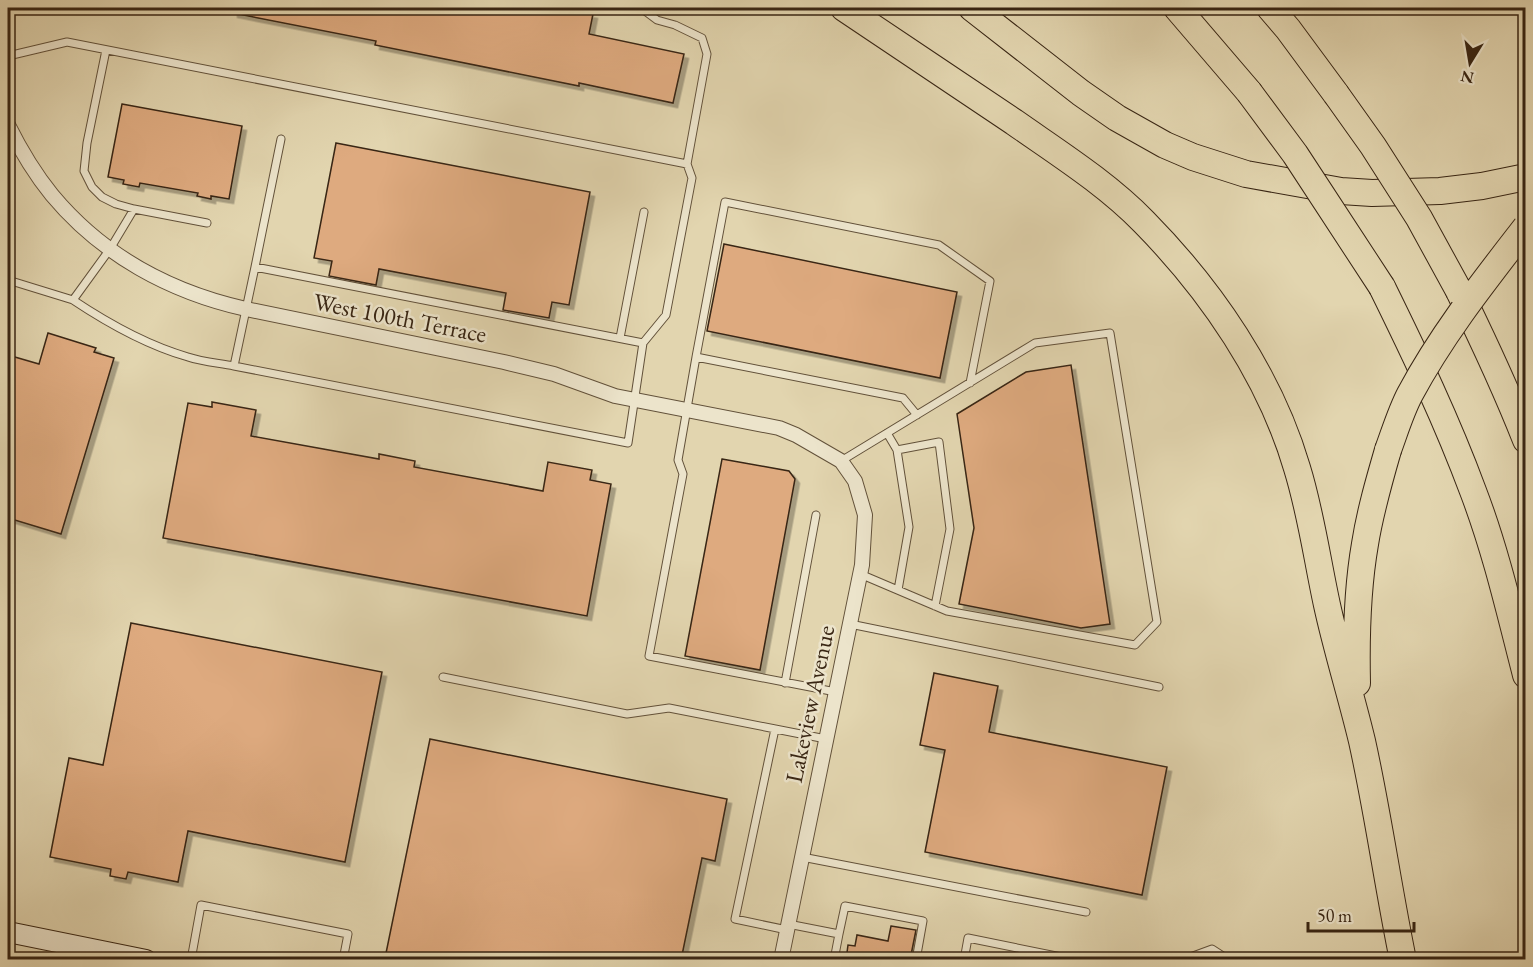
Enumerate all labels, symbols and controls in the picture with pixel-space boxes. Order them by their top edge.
north arrow [1440,33,1500,93]
text: N [1459,66,1476,89]
street label: West 100th Terrace [311,286,489,349]
street label: Lakeview Avenue [778,622,841,785]
scale bar [1308,895,1414,933]
text: 50 m [1317,904,1352,927]

